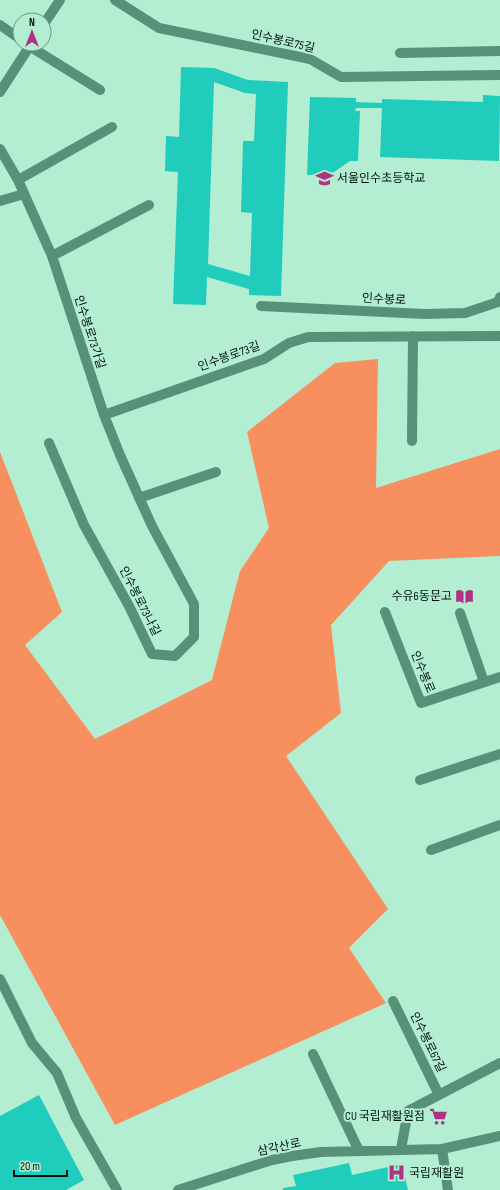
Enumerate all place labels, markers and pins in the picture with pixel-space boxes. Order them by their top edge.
school or university icon: 서울인수초등학교 [314,168,334,188]
place label: 서울인수초등학교 [337,171,425,186]
library icon: 수유6동문고 [455,586,475,606]
place label: 수유6동문고 [392,589,452,604]
supermarket icon: CU 국립재활원점 [428,1106,448,1126]
place label: CU 국립재활원점 [345,1109,425,1124]
hospital icon: 국립재활원 [386,1163,406,1183]
place label: 국립재활원 [409,1166,464,1181]

